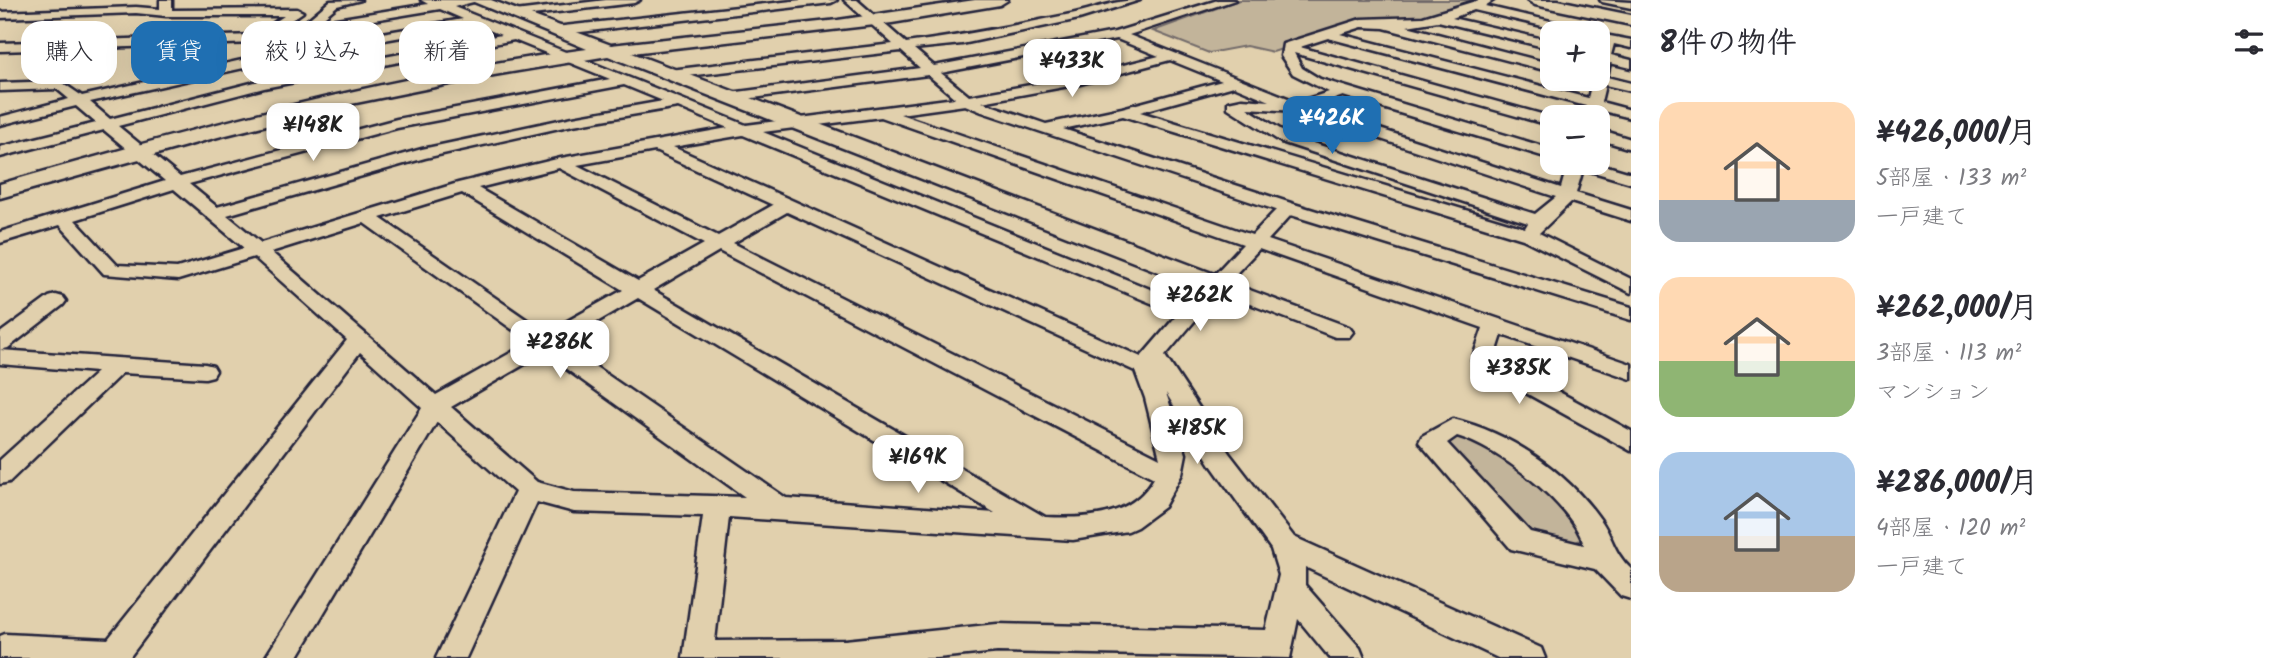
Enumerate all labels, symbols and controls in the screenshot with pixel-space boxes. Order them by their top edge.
text: 8件の物件 [1659,20,1797,68]
chip: 購入 [21,21,117,84]
chip: 賃貸 [131,21,227,84]
chip: 絞り込み [241,21,385,84]
chip: 新着 [399,21,495,84]
map controls [1540,21,1610,175]
button: + [1540,21,1610,91]
icon: filters [2230,23,2268,61]
pin: ¥433K [1023,40,1121,99]
text: ¥433K [1039,44,1105,80]
pin: ¥426K [1283,96,1381,156]
text: ¥426K [1299,101,1365,137]
pin: ¥148K [264,104,362,163]
button: − [1540,105,1610,175]
text: ¥148K [282,108,344,144]
text: ¥426,000/月 [1876,110,2037,158]
icon: home [1715,130,1799,214]
text: 5部屋 · 133 m² [1876,161,2026,197]
text: 一戸建て [1876,200,1968,236]
pin: ¥262K [1151,274,1249,333]
text: ¥262K [1166,278,1234,314]
text: ¥262,000/月 [1876,285,2038,333]
icon: home [1715,305,1799,389]
pin: ¥286K [511,320,609,380]
text: ¥286K [526,325,594,361]
text: 3部屋 · 113 m² [1876,336,2021,372]
pin: ¥385K [1470,346,1568,406]
text: ¥385K [1486,351,1552,387]
text: マンション [1876,375,1990,411]
pin: ¥185K [1148,406,1246,466]
text: ¥185K [1167,411,1227,447]
pin: ¥169K [869,435,967,495]
text: ¥169K [888,440,948,476]
text: ¥286,000/月 [1876,460,2038,508]
icon: home [1715,480,1799,564]
text: 4部屋 · 120 m² [1876,511,2025,547]
text: 一戸建て [1876,550,1968,586]

